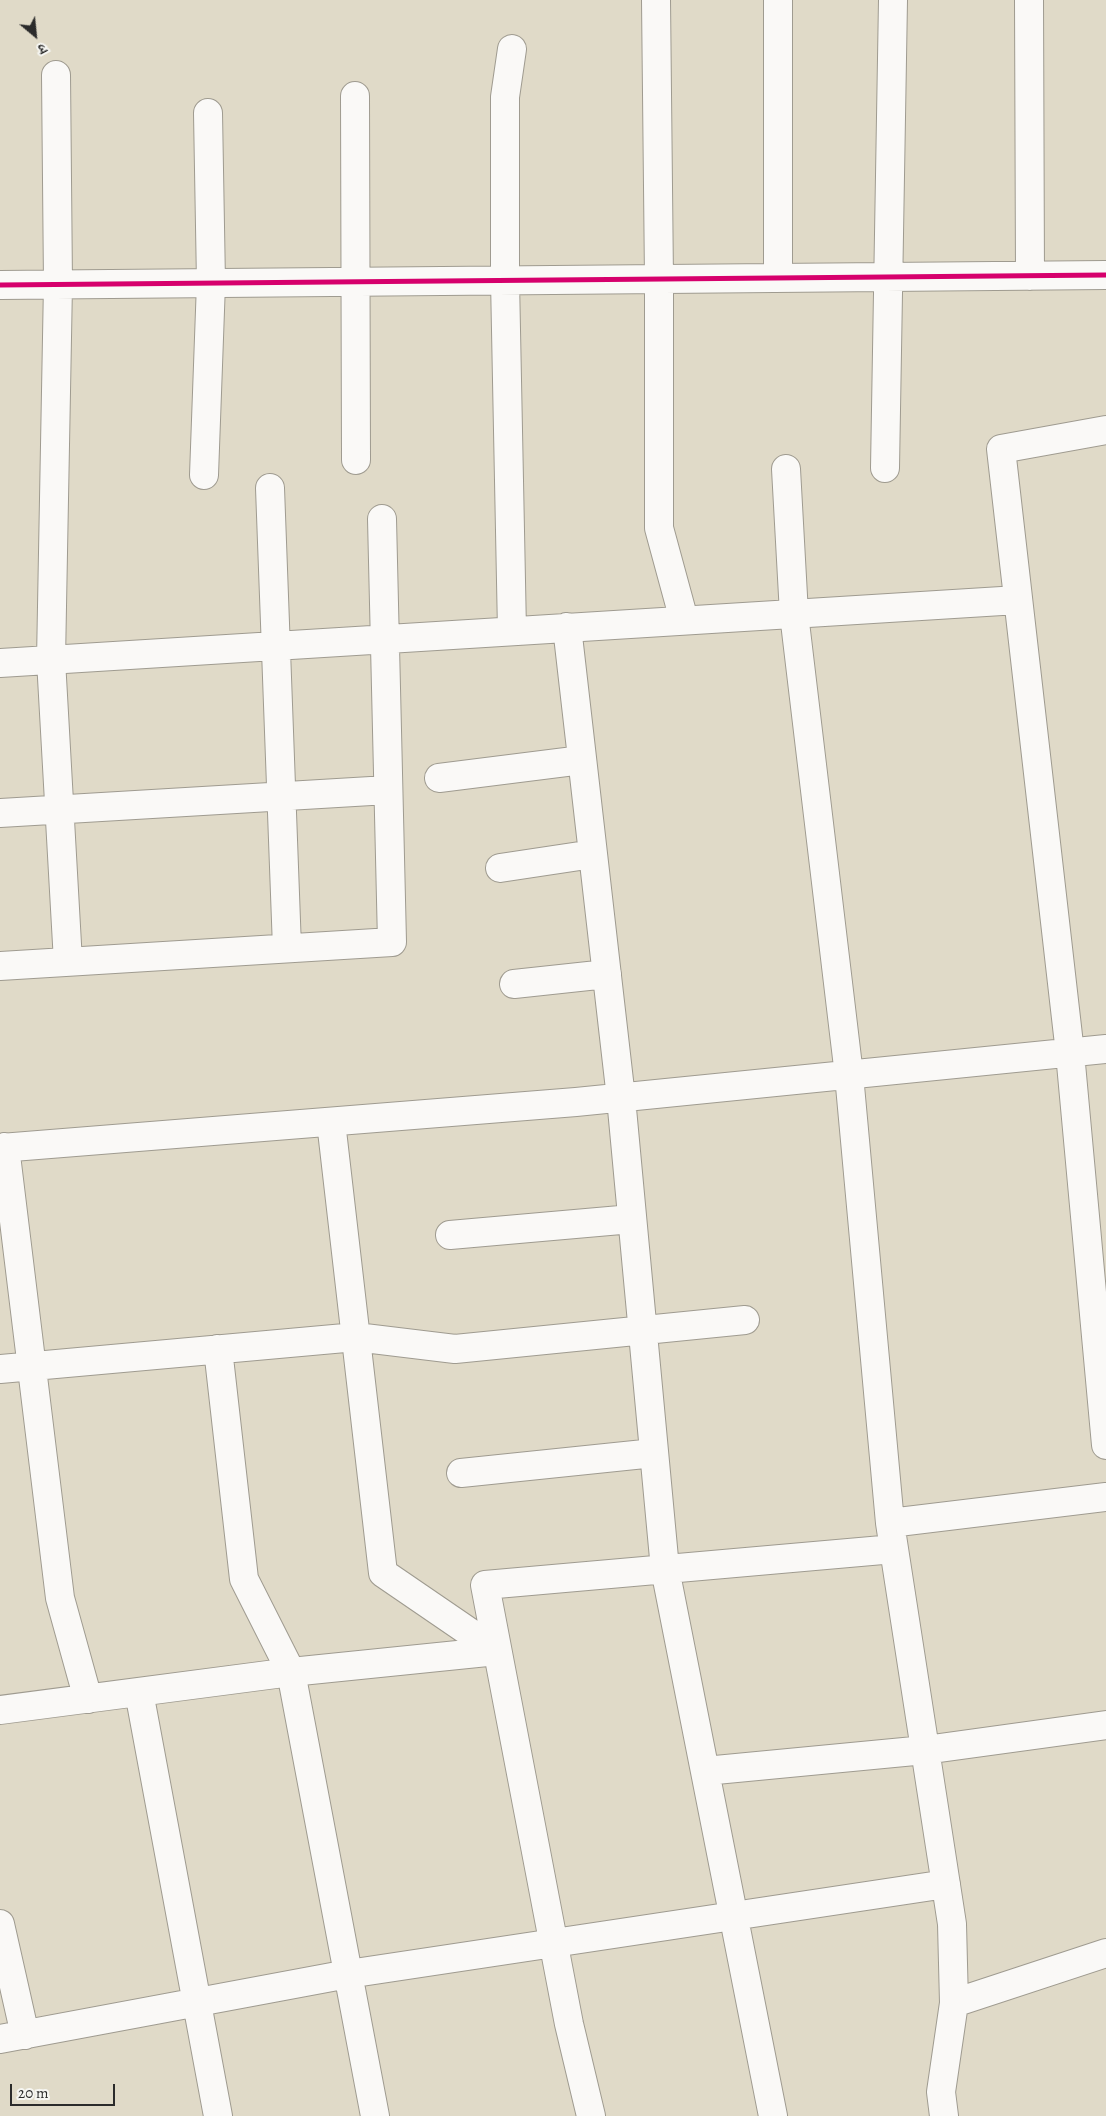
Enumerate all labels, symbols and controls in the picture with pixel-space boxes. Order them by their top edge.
north arrow [10,10,60,60]
text: उ [35,39,50,59]
scale bar [12,2074,118,2106]
text: 20 m [18,2083,49,2103]

